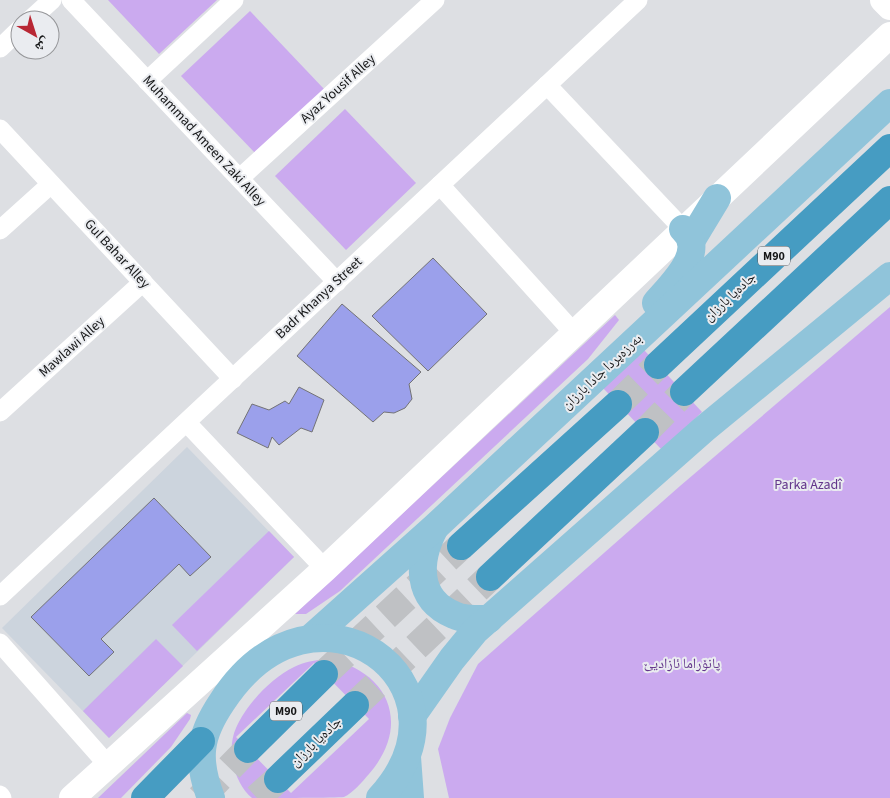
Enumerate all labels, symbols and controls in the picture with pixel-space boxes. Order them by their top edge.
north arrow [10,10,60,60]
text: ش [30,32,55,57]
street label: Ayaz Yousif Alley [296,49,380,128]
street label: Muhammad Ameen Zaki Alley [138,71,271,211]
street label: Gul Bahar Alley [79,215,155,294]
road number: M90 [758,247,790,266]
street label: Badr Khanya Street [271,252,367,344]
street label: جادەیا بارزان [699,268,761,326]
street label: Mawlawi Alley [35,312,110,382]
street label: بەرزەپردا جادا بارزان [557,329,647,415]
park label: Parka Azadî [774,475,843,495]
park label: پانۆراما ئازادیێ [644,654,720,674]
road number: M90 [270,701,302,720]
street label: جادەیا بارزان [286,712,346,772]

